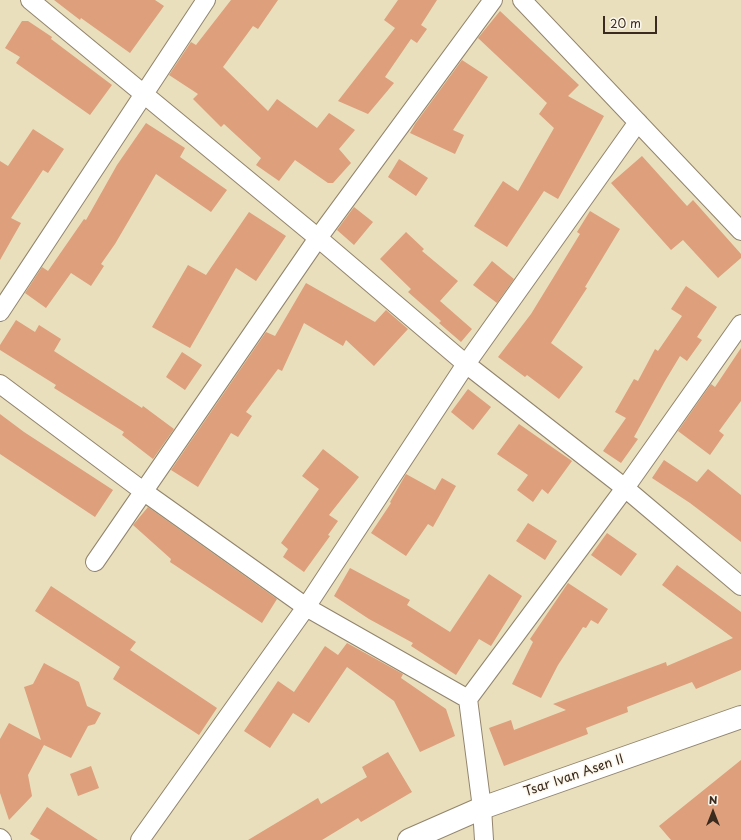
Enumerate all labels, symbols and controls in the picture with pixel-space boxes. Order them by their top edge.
scale bar [605,8,659,34]
text: 20 m [610,14,641,32]
street label: Tsar Ivan Asen II [522,752,626,800]
text: N [709,791,717,808]
north arrow [693,792,733,832]

